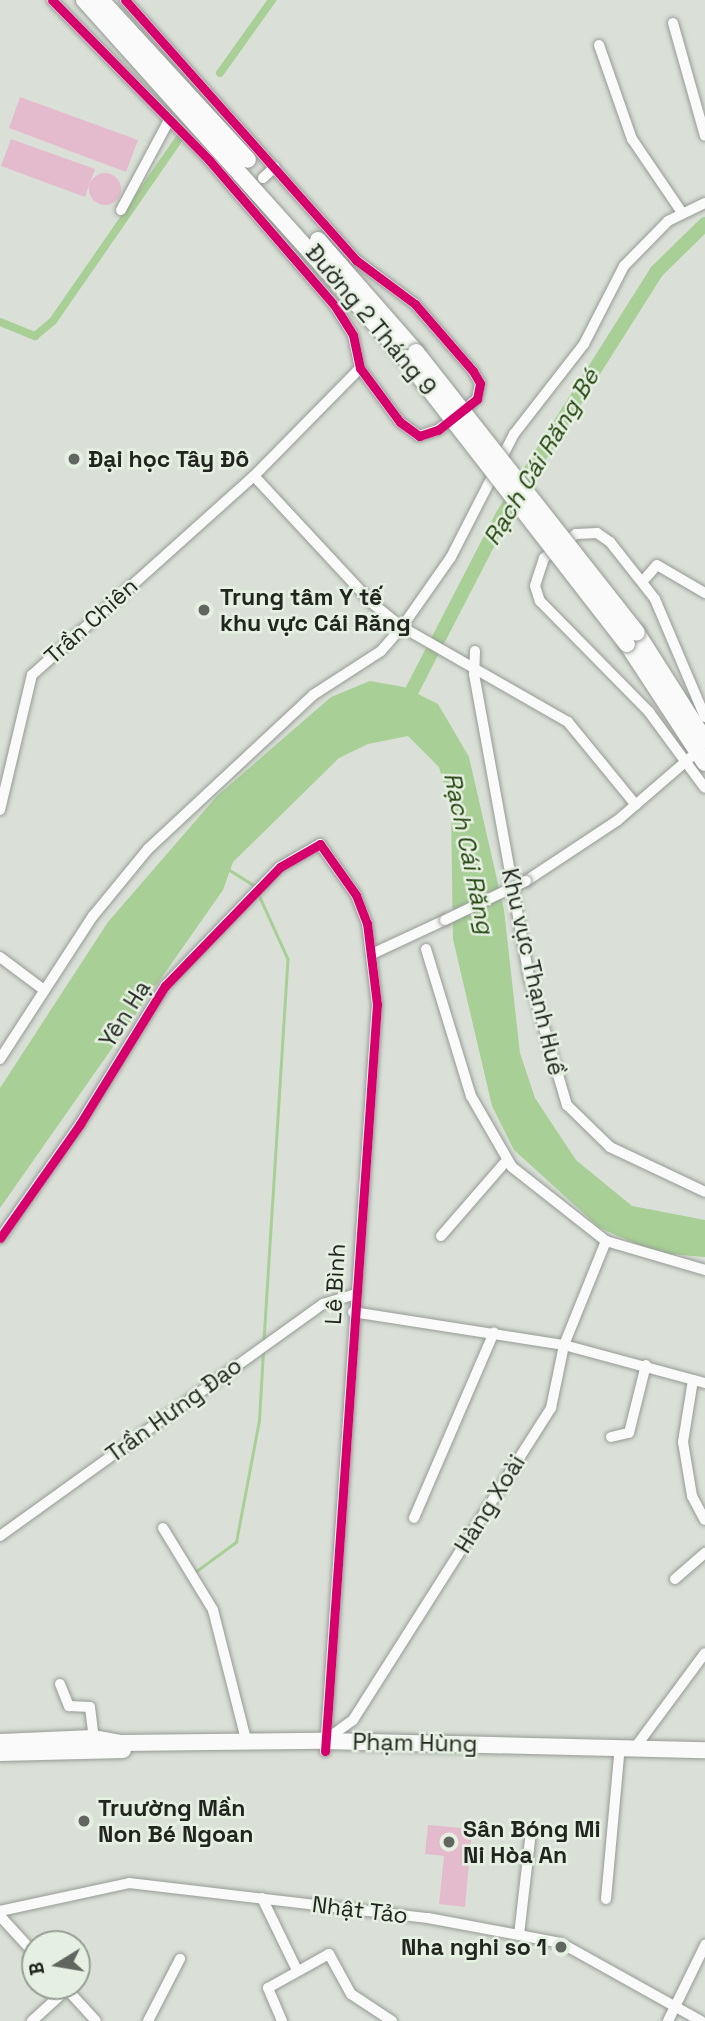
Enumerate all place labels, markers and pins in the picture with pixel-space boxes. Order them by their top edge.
place label: Đại học Tây Đô [88,445,250,473]
marker: Đại học Tây Đô [66,451,82,467]
place label: Trung tâm Y tế khu vực Cái Răng [220,583,411,637]
marker: Trung tâm Y tế khu vực Cái Răng [194,600,214,620]
place label: Truường Mần Non Bé Ngoan [98,1794,254,1848]
marker: Truường Mần Non Bé Ngoan [76,1813,92,1829]
place label: Sân Bóng Mi Ni Hòa An [463,1815,601,1869]
marker: Sân Bóng Mi Ni Hòa An [441,1834,457,1850]
place label: Nha nghi so 1 [401,1933,547,1961]
marker: Nha nghi so 1 [553,1939,569,1955]

